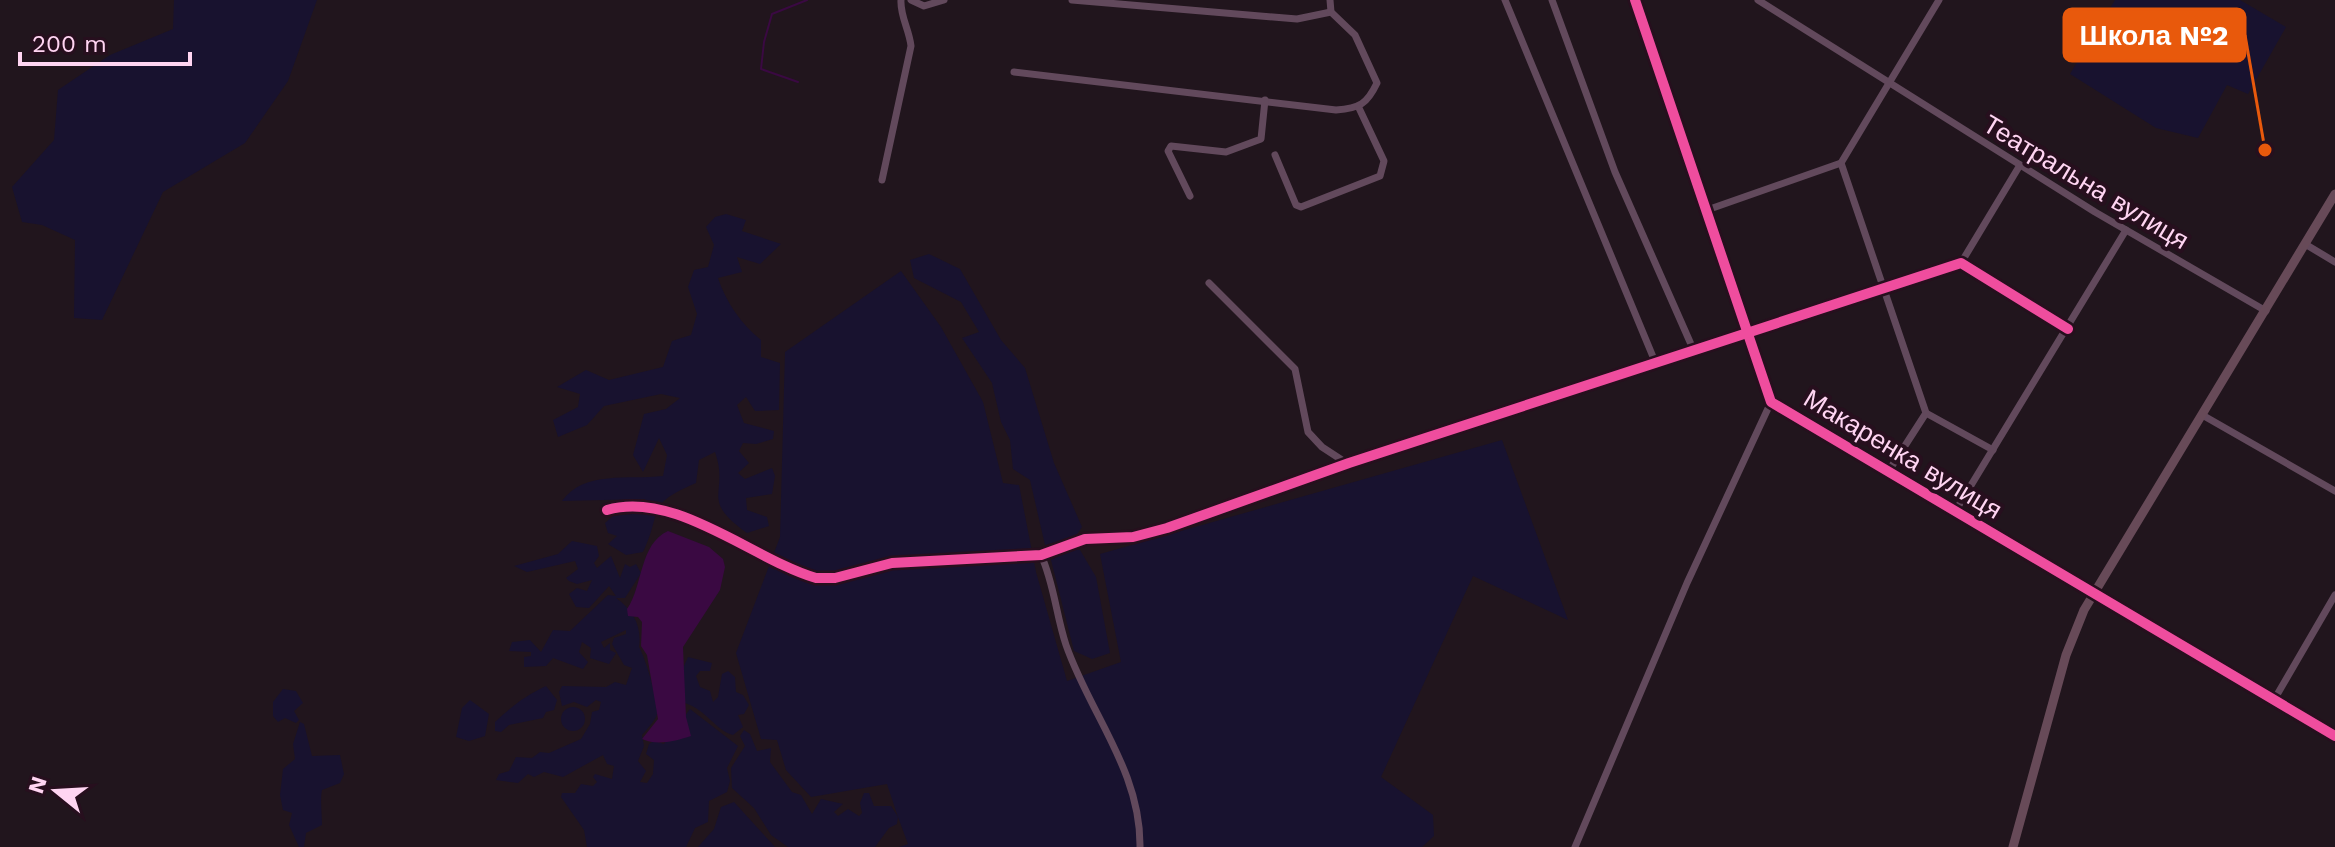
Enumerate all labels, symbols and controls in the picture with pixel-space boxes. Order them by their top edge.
callout: Школа №2 [2064,9,2245,61]
scale bar [20,16,190,66]
text: Школа №2 [2080,19,2228,52]
text: 200 m [32,30,107,58]
street label: Театральна вулиця [1978,109,2194,255]
street label: Макаренка вулиця [1799,383,2007,525]
north arrow [16,751,96,831]
text: N [23,773,52,797]

